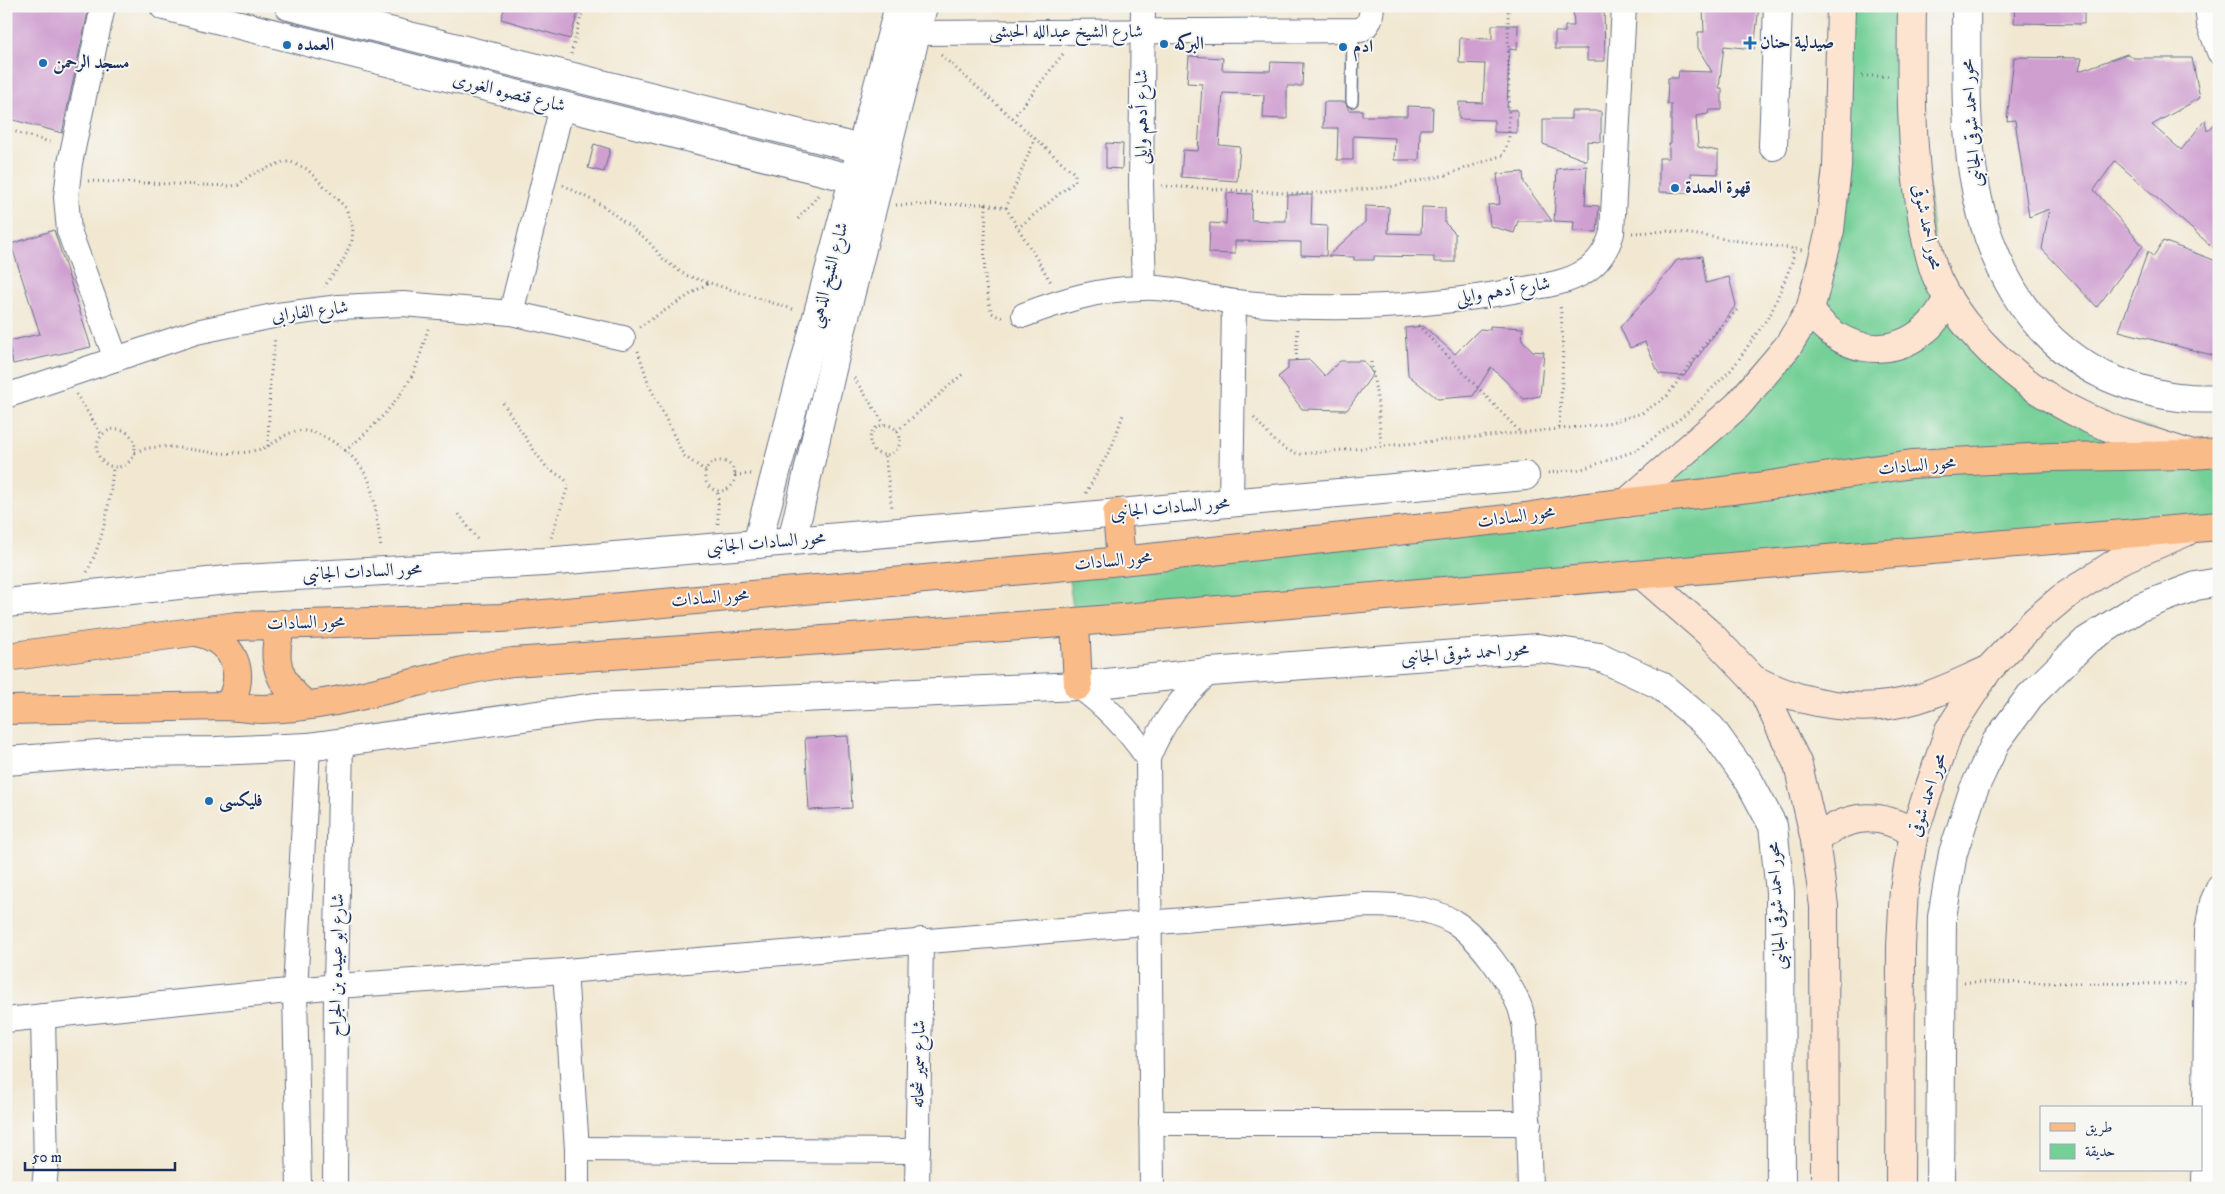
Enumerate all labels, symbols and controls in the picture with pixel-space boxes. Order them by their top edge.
street label: شارع الشيخ عبدالله الحبشى [989,21,1143,47]
place label: البركه [1174,32,1204,55]
place label: صيدلية حنان [1760,32,1834,54]
place label: العمده [297,34,334,56]
place label: ادم [1353,36,1373,62]
marker: صيدلية حنان [1744,37,1756,49]
marker: البركه [1158,38,1170,50]
marker: العمده [281,39,293,51]
marker: ادم [1337,41,1349,53]
place label: مسجد الرحمن [53,52,129,74]
marker: مسجد الرحمن [37,57,49,69]
street label: محور احمد شوقى الجانبى [1957,58,1989,188]
street label: شارع قنصوه الغورى [450,68,568,121]
street label: شارع أدهم وايلى [1128,69,1158,165]
place label: قهوة العمدة [1685,177,1751,199]
marker: قهوة العمدة [1669,182,1681,194]
street label: محور احمد شوقى [1907,182,1947,272]
street label: شارع الشيخ الذهبى [804,220,858,331]
street label: شارع أدهم وايلى [1454,270,1553,314]
street label: شارع الفارابى [270,296,350,331]
street label: محور السادات [1877,452,1957,480]
street label: محور السادات الجانبى [1109,492,1231,526]
street label: محور السادات [1476,501,1556,533]
street label: محور السادات الجانبى [705,527,827,561]
street label: محور السادات [1073,546,1153,576]
street label: محور السادات الجانبى [302,558,423,588]
street label: محور السادات [670,584,750,612]
street label: محور السادات [267,611,346,635]
street label: محور احمد شوقى الجانبى [1400,639,1530,671]
street label: محور احمد شوقى [1904,750,1952,840]
place label: فليكسى [219,790,263,813]
marker: فليكسى [203,795,215,807]
street label: محور احمد شوقى الجانبى [1763,841,1793,971]
street label: شارع ابو عبيده بن الجراح [325,893,353,1037]
street label: شارع سمير شحاته [907,1020,934,1108]
legend [2040,1106,2202,1172]
text: طريق [2085,1118,2112,1137]
scale bar [25,1139,175,1171]
text: حديقة [2085,1142,2115,1161]
text: 50 m [32,1148,62,1167]

